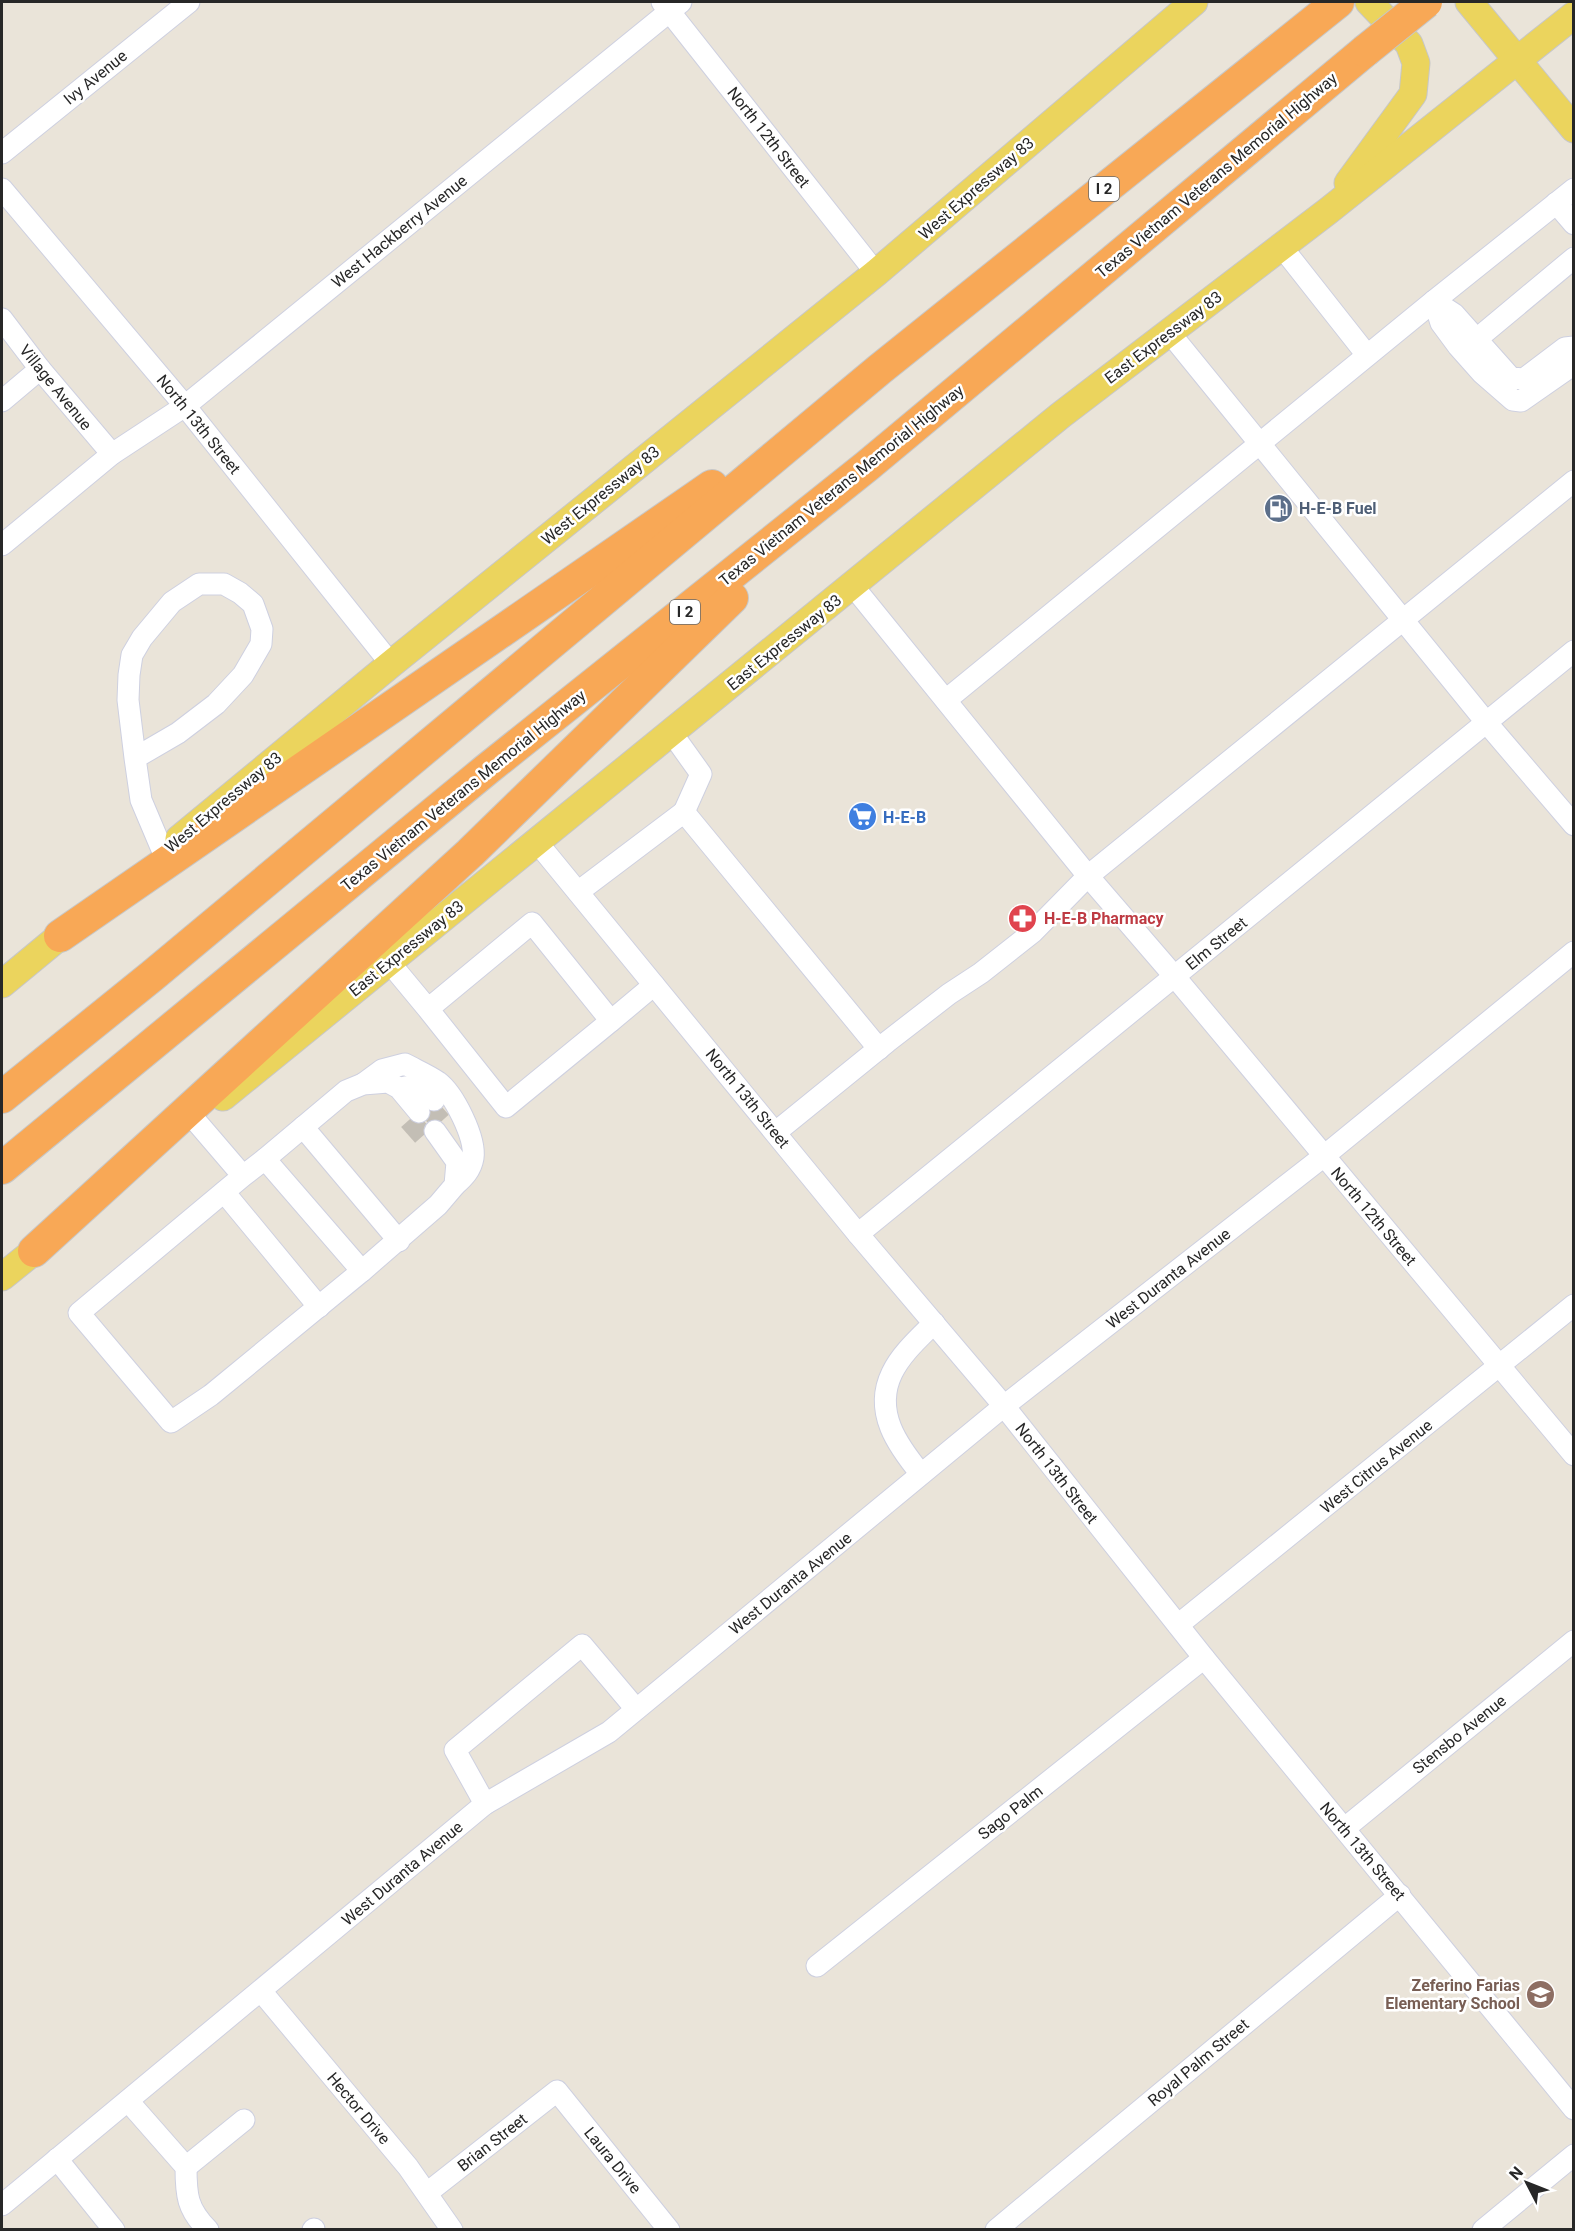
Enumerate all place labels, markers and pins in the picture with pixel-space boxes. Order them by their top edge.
fuel station icon: H-E-B Fuel [1262,492,1294,524]
place label: H-E-B Fuel [1299,499,1377,518]
supermarket icon: H-E-B [846,801,878,833]
place label: H-E-B [883,808,926,827]
pharmacy icon: H-E-B Pharmacy [1007,902,1039,934]
place label: H-E-B Pharmacy [1044,909,1165,928]
place label: Zeferino Farias Elementary School [1385,1976,1520,2013]
school or university icon: Zeferino Farias Elementary School [1525,1978,1557,2010]

